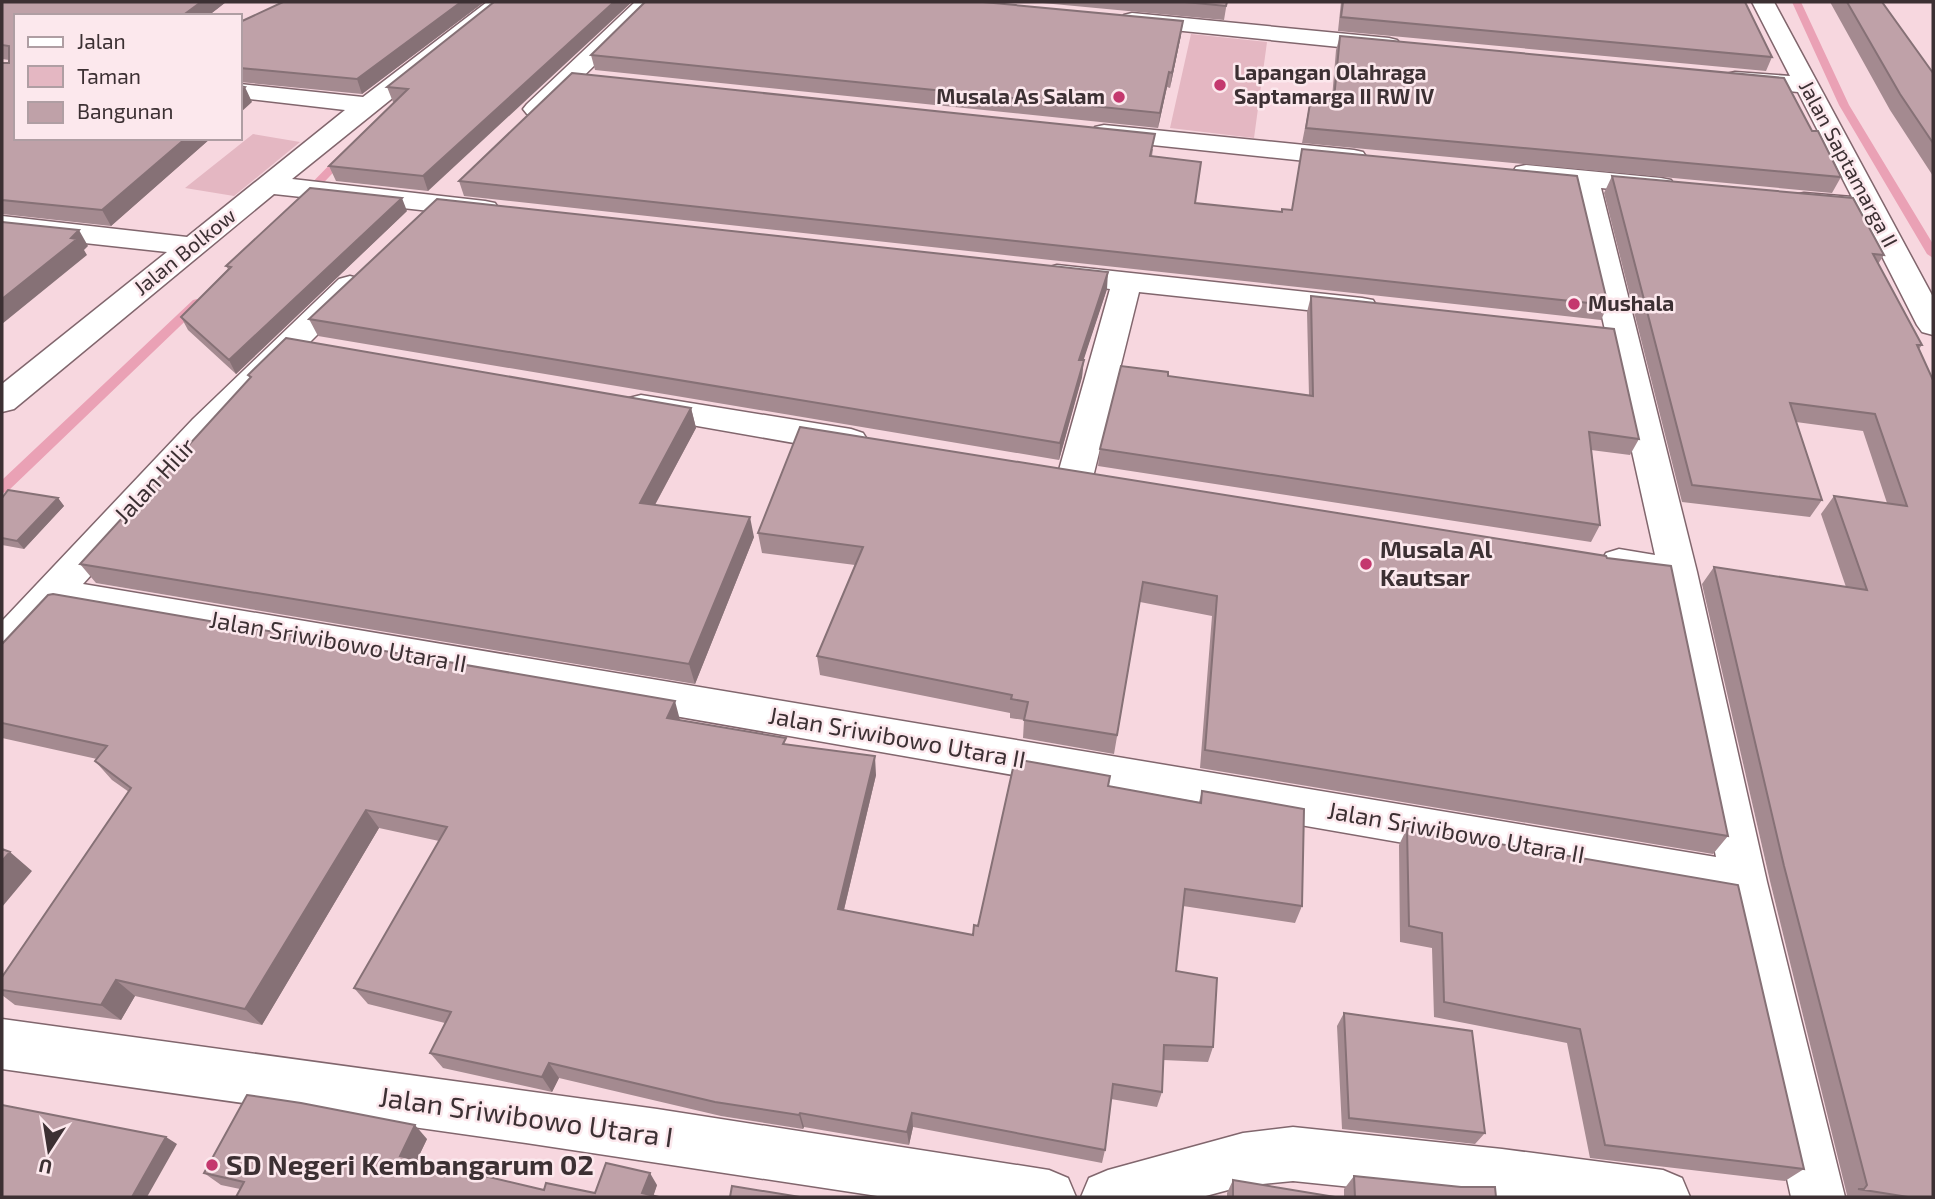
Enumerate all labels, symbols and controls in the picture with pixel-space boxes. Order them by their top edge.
legend [14,14,242,140]
text: Jalan [77,28,126,53]
place label: Lapangan Olahraga Saptamarga II RW IV [1234,59,1435,108]
text: Taman [77,63,141,88]
street label: Jalan Saptamarga II [1795,76,1904,251]
marker: Lapangan Olahraga Saptamarga II RW IV [1212,77,1228,93]
place label: Musala As Salam [936,83,1105,108]
marker: Musala As Salam [1111,89,1127,105]
text: Bangunan [77,98,173,123]
street label: Jalan Bolkow [128,202,240,300]
place label: Mushala [1588,290,1674,315]
marker: Mushala [1566,296,1582,312]
street label: Jalan Hilir [107,431,201,528]
place label: Musala Al Kautsar [1380,534,1492,591]
marker: Musala Al Kautsar [1358,556,1374,572]
street label: Jalan Sriwibowo Utara II [207,604,469,677]
street label: Jalan Sriwibowo Utara II [766,700,1028,773]
street label: Jalan Sriwibowo Utara II [1325,795,1587,868]
street label: Jalan Sriwibowo Utara I [377,1079,675,1153]
north arrow [14,1115,84,1185]
place label: SD Negeri Kembangarum 02 [226,1147,594,1181]
text: U [37,1155,54,1180]
marker: SD Negeri Kembangarum 02 [204,1157,220,1173]

